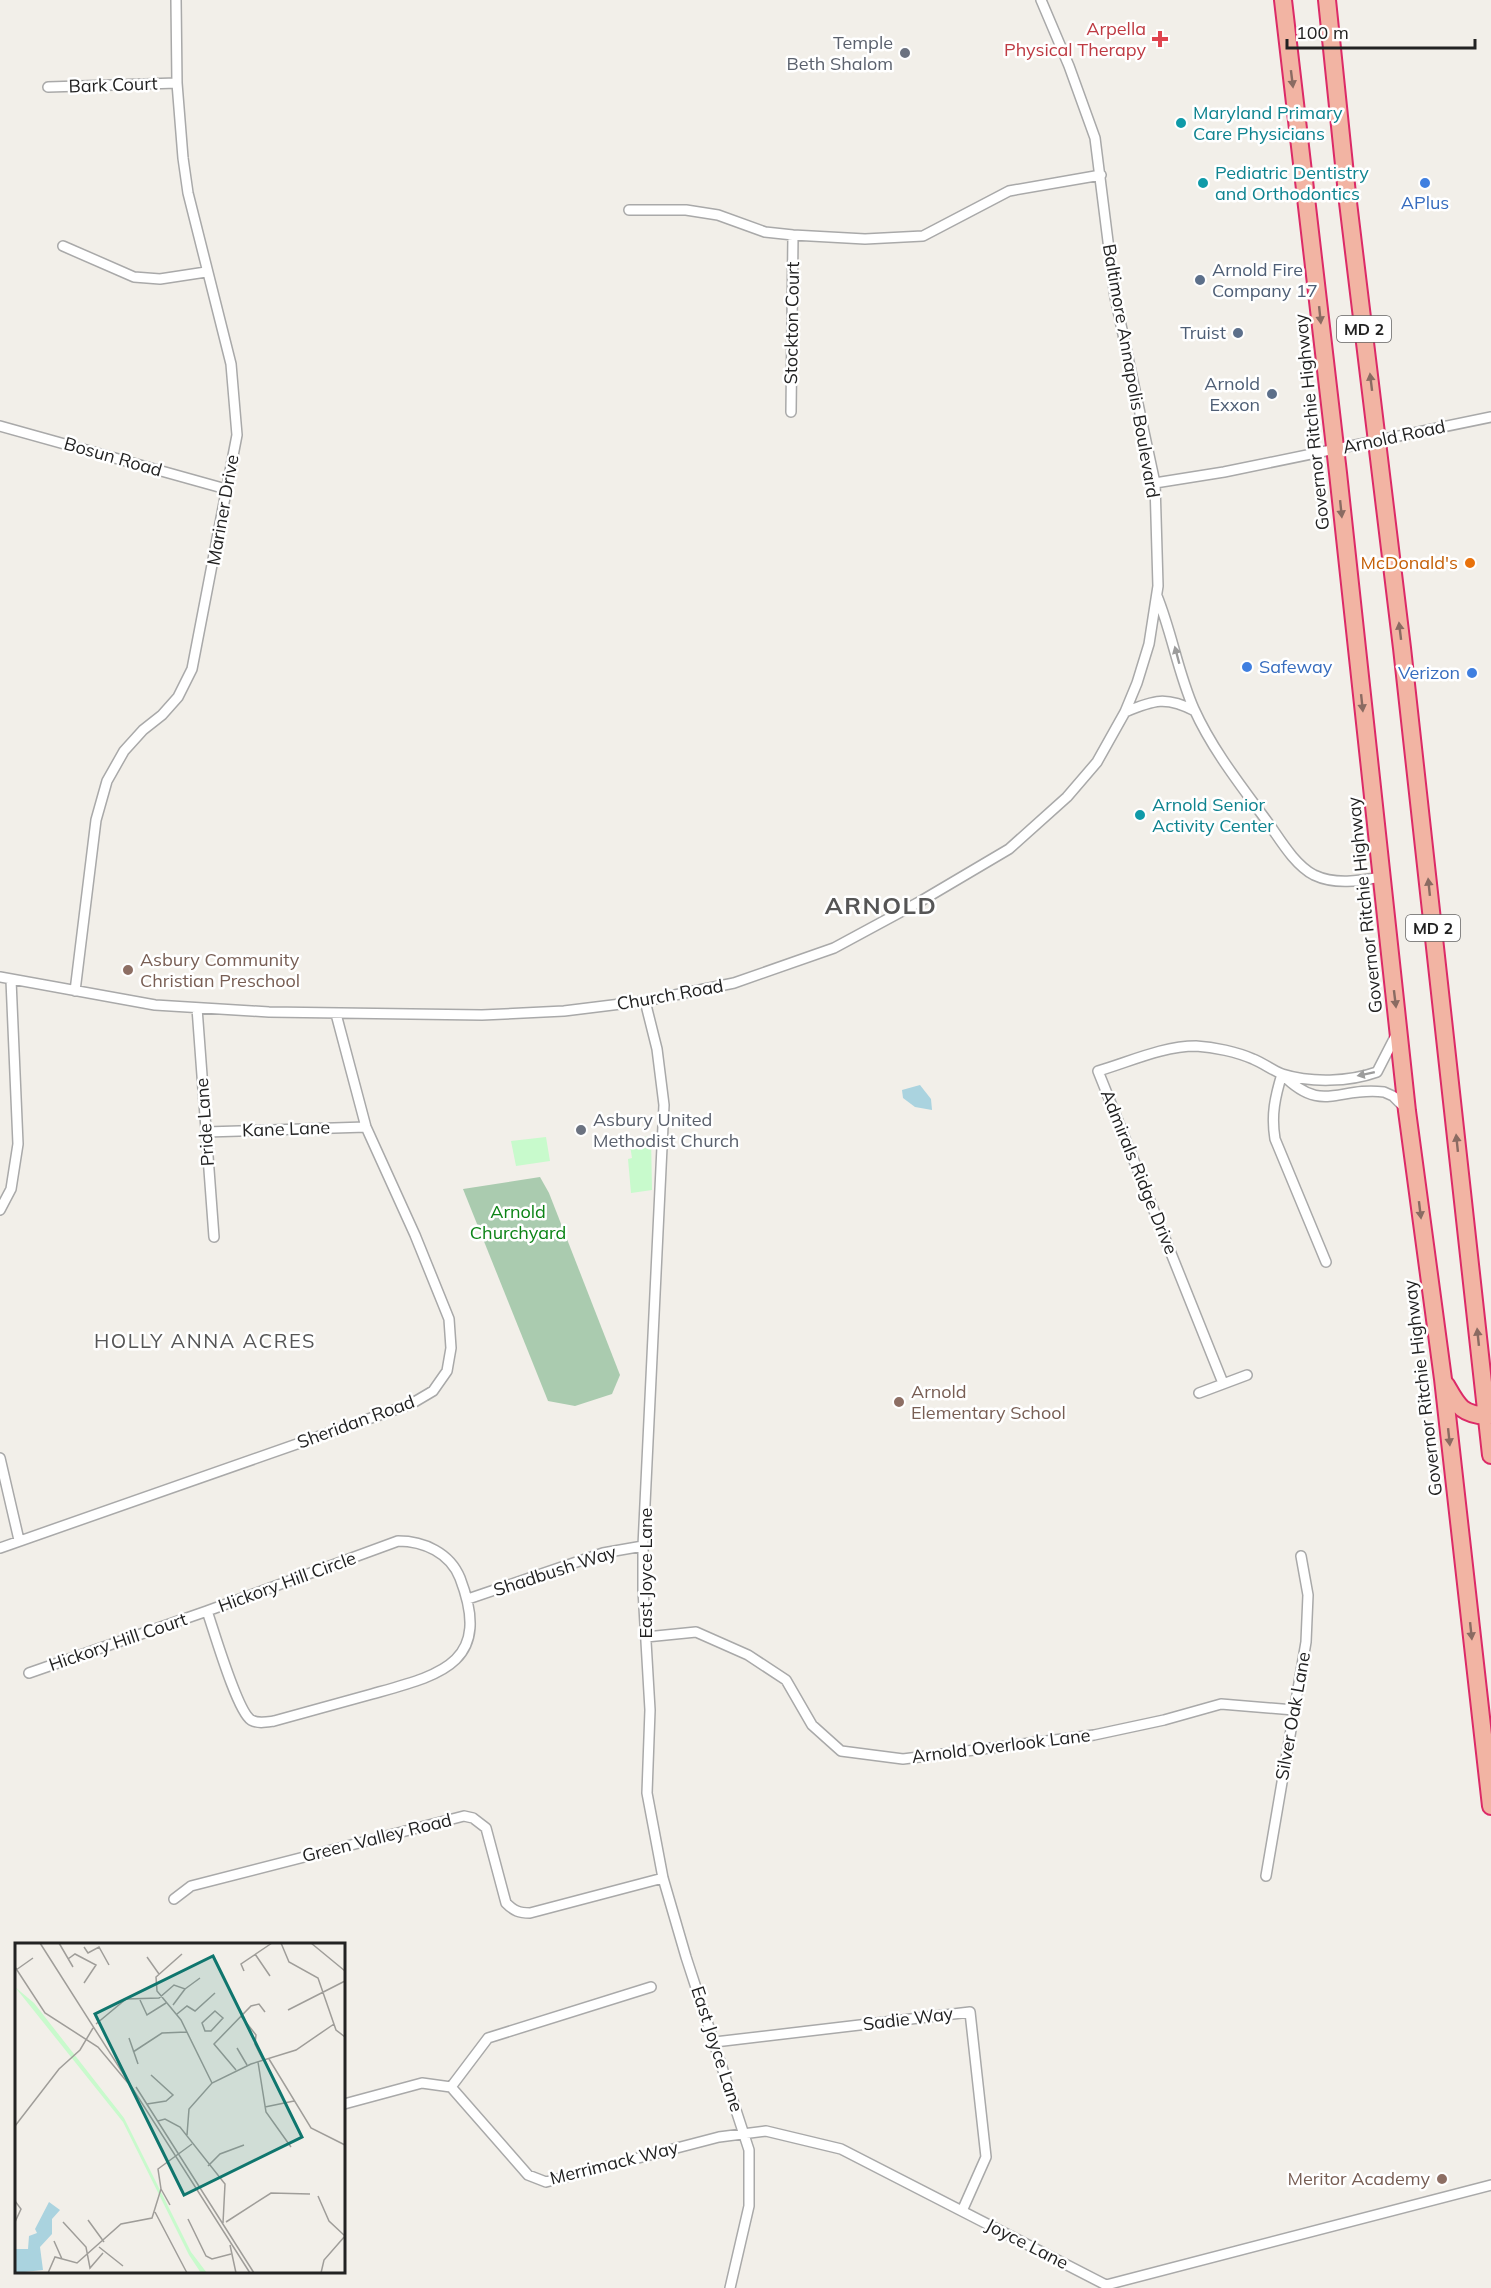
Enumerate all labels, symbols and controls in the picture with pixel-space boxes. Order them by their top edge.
scale bar [1287,12,1474,50]
place label: Arpella Physical Therapy [1004,17,1146,61]
text: 100 m [1296,21,1349,44]
marker: Arpella Physical Therapy [1151,30,1169,48]
place label: Temple Beth Shalom [787,31,893,75]
marker: Temple Beth Shalom [898,46,912,60]
one-way arrow [1287,70,1297,89]
street label: Bark Court [68,71,158,98]
place label: Maryland Primary Care Physicians [1193,101,1343,145]
marker: Maryland Primary Care Physicians [1174,116,1188,130]
place label: Pediatric Dentistry and Orthodontics [1215,161,1369,205]
marker: Pediatric Dentistry and Orthodontics [1196,176,1210,190]
marker: APlus [1418,176,1432,190]
place label: APlus [1401,191,1449,214]
street label: Baltimore Annapolis Boulevard [1098,242,1165,500]
place label: Arnold Fire Company 17 [1212,258,1318,302]
street label: Stockton Court [779,261,804,385]
marker: Arnold Fire Company 17 [1193,273,1207,287]
one-way arrow [1315,306,1324,325]
street label: Governor Ritchie Highway [1289,312,1334,531]
road number: MD 2 [1337,316,1391,342]
place label: Truist [1180,321,1226,344]
marker: Truist [1231,326,1245,340]
place label: Arnold Exxon [1204,372,1260,416]
one-way arrow [1366,372,1375,391]
marker: Arnold Exxon [1265,387,1279,401]
street label: Arnold Road [1340,414,1447,459]
street label: Bosun Road [61,432,165,482]
street label: Mariner Drive [201,453,244,567]
one-way arrow [1337,499,1346,518]
place label: McDonald's [1361,551,1458,574]
marker: McDonald's [1463,556,1477,570]
one-way arrow [1396,621,1405,640]
one-way arrow [1171,646,1181,664]
place label: Safeway [1259,655,1333,678]
marker: Safeway [1240,660,1254,674]
place label: Verizon [1398,661,1460,684]
marker: Verizon [1465,666,1479,680]
one-way arrow [1357,693,1367,712]
place label: Arnold Senior Activity Center [1152,793,1274,837]
street label: Governor Ritchie Highway [1342,795,1387,1014]
marker: Arnold Senior Activity Center [1133,808,1147,822]
one-way arrow [1424,877,1434,896]
district label: ARNOLD [825,890,937,920]
road number: MD 2 [1406,915,1460,941]
place label: Asbury Community Christian Preschool [140,948,300,992]
marker: Asbury Community Christian Preschool [121,963,135,977]
street label: Church Road [615,974,725,1015]
one-way arrow [1390,990,1400,1009]
one-way arrow [1357,1070,1375,1080]
street label: Pride Lane [190,1077,219,1167]
street label: Admirals Ridge Drive [1096,1086,1183,1258]
place label: Asbury United Methodist Church [593,1108,739,1152]
street label: Kane Lane [242,1115,330,1142]
marker: Asbury United Methodist Church [574,1123,588,1137]
one-way arrow [1452,1134,1462,1153]
park label: Arnold Churchyard [470,1200,566,1244]
one-way arrow [1416,1201,1425,1220]
street label: Governor Ritchie Highway [1398,1278,1447,1497]
district label: HOLLY ANNA ACRES [94,1328,316,1353]
one-way arrow [1473,1328,1483,1347]
place label: Arnold Elementary School [911,1380,1066,1424]
street label: Sheridan Road [294,1390,418,1453]
marker: Arnold Elementary School [892,1395,906,1409]
one-way arrow [1444,1428,1454,1447]
street label: East Joyce Lane [634,1508,657,1638]
street label: Shadbush Way [490,1540,620,1601]
street label: Hickory Hill Circle [215,1546,359,1617]
street label: Hickory Hill Court [46,1607,190,1676]
one-way arrow [1466,1622,1476,1641]
street label: Silver Oak Lane [1270,1650,1315,1782]
street label: Arnold Overlook Lane [910,1723,1092,1768]
street label: Green Valley Road [300,1808,454,1867]
inset map [15,1943,345,2273]
street label: East Joyce Lane [686,1983,749,2115]
street label: Sadie Way [861,2002,955,2035]
street label: Merrimack Way [547,2135,681,2190]
place label: Meritor Academy [1288,2167,1430,2190]
marker: Meritor Academy [1435,2172,1449,2186]
street label: Joyce Lane [982,2213,1072,2274]

